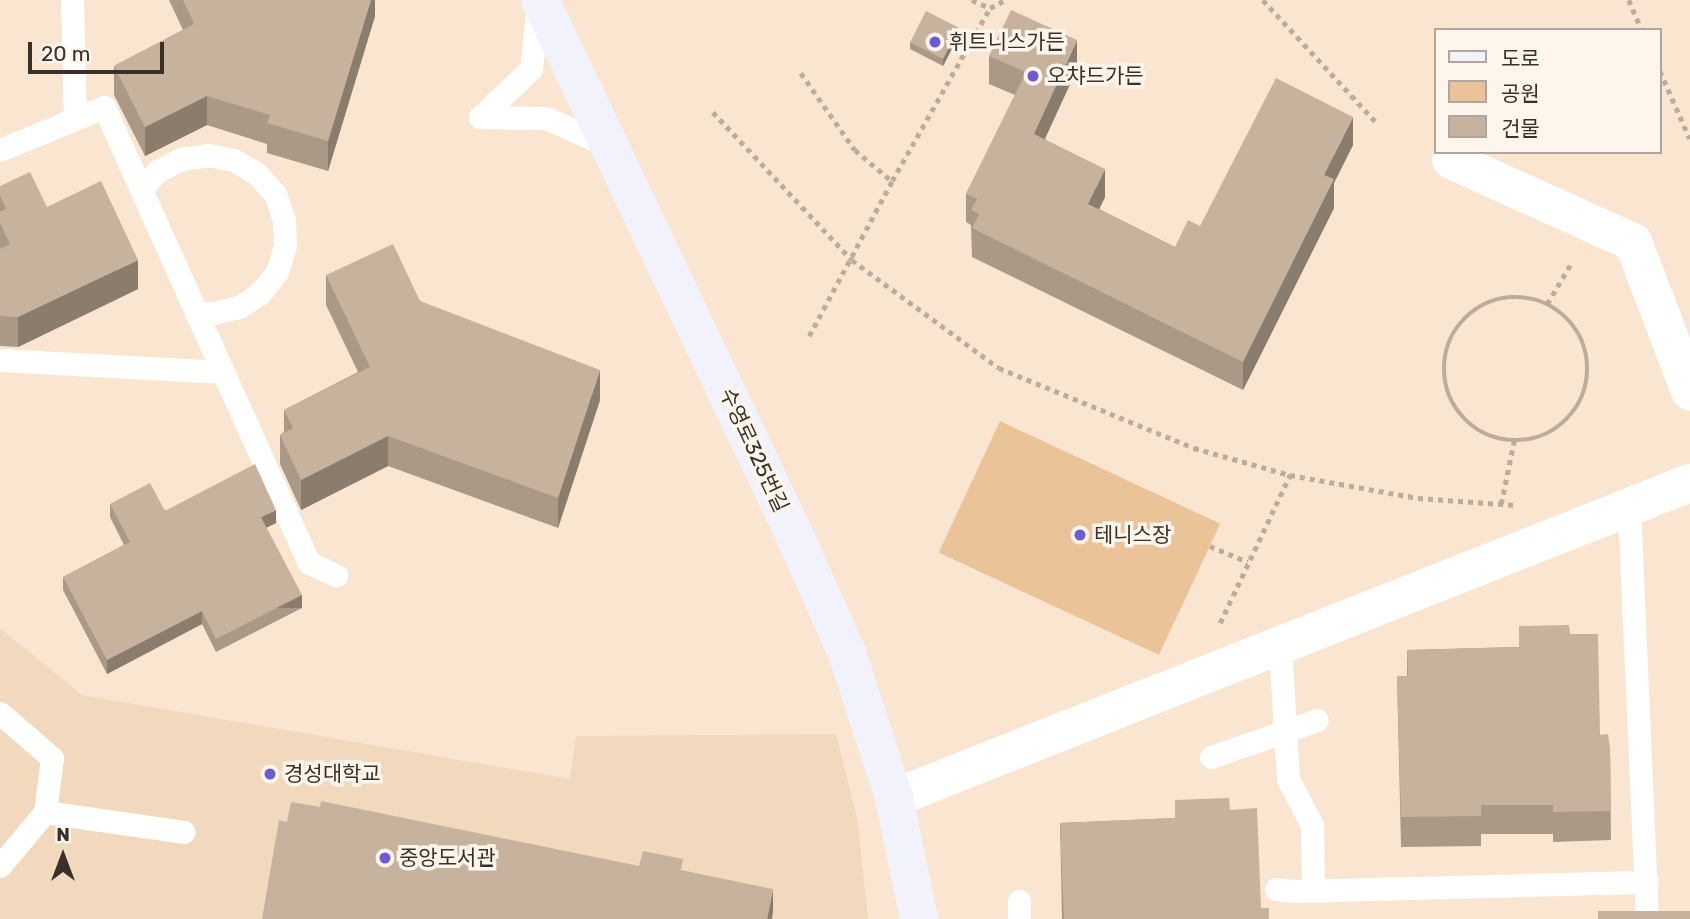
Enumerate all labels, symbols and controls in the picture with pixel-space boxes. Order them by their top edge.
scale bar [32,28,168,72]
legend [1434,28,1662,154]
place label: 휘트니스가든 [949,29,1065,55]
marker: 휘트니스가든 [927,34,943,50]
text: 20 m [41,41,90,66]
text: 도로 [1501,46,1540,71]
place label: 오챠드가든 [1047,63,1144,89]
marker: 오챠드가든 [1025,68,1041,84]
text: 공원 [1501,81,1540,106]
text: 건물 [1501,116,1540,141]
street label: 수영로325번길 [714,384,794,516]
place label: 테니스장 [1094,522,1171,548]
marker: 테니스장 [1072,527,1088,543]
place label: 경성대학교 [284,761,381,787]
marker: 경성대학교 [262,766,278,782]
north arrow [28,821,98,891]
text: N [56,823,70,846]
place label: 중앙도서관 [399,845,496,871]
marker: 중앙도서관 [377,850,393,866]

